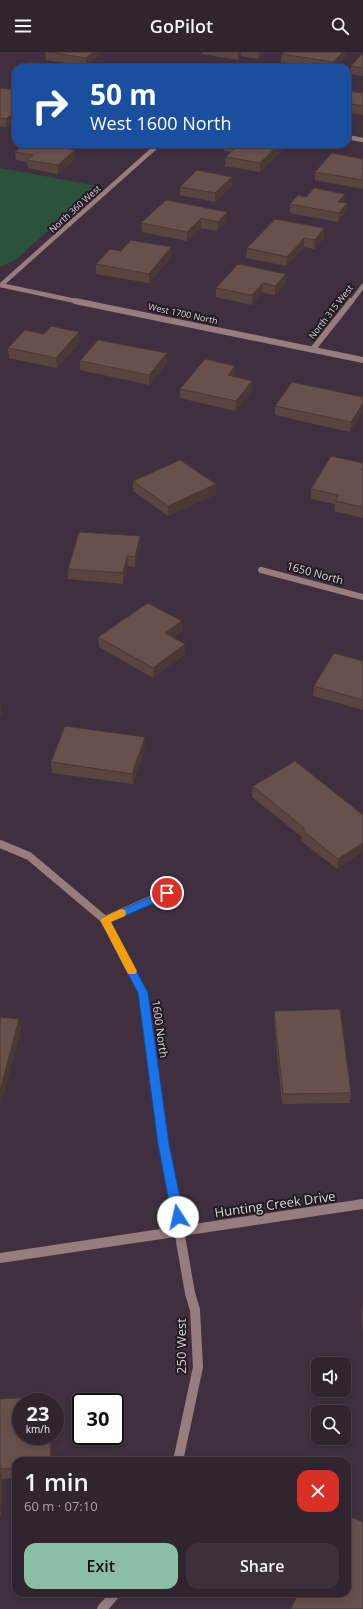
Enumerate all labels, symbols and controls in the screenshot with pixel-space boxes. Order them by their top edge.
text: GoPilot [150,14,213,38]
icon: menu [12,15,34,37]
icon: search [329,15,351,37]
text: 50 m [90,75,157,113]
icon: right [24,80,76,132]
text: West 1600 North [90,111,231,135]
street label: North 360 West [46,182,103,235]
street label: North 315 West [305,282,356,342]
street label: West 1700 North [147,300,219,327]
street label: 1650 North [285,558,345,587]
pin [150,876,184,910]
icon: arrive [156,882,178,904]
street label: 1600 North [149,999,172,1059]
street label: Hunting Creek Drive [213,1187,337,1221]
position arrow [157,1196,199,1238]
street label: 250 West [172,1318,190,1374]
map controls [311,1357,351,1445]
button: sound [311,1357,351,1397]
speed limit sign: 30 [72,1393,124,1445]
text: 23 [27,1400,49,1427]
button: search [311,1405,351,1445]
text: km/h [26,1422,50,1436]
text: 1 min [24,1465,89,1498]
button: close [297,1470,339,1512]
text: 60 m · 07:10 [24,1497,98,1515]
button: Exit [24,1543,178,1589]
button: Share [186,1543,339,1589]

